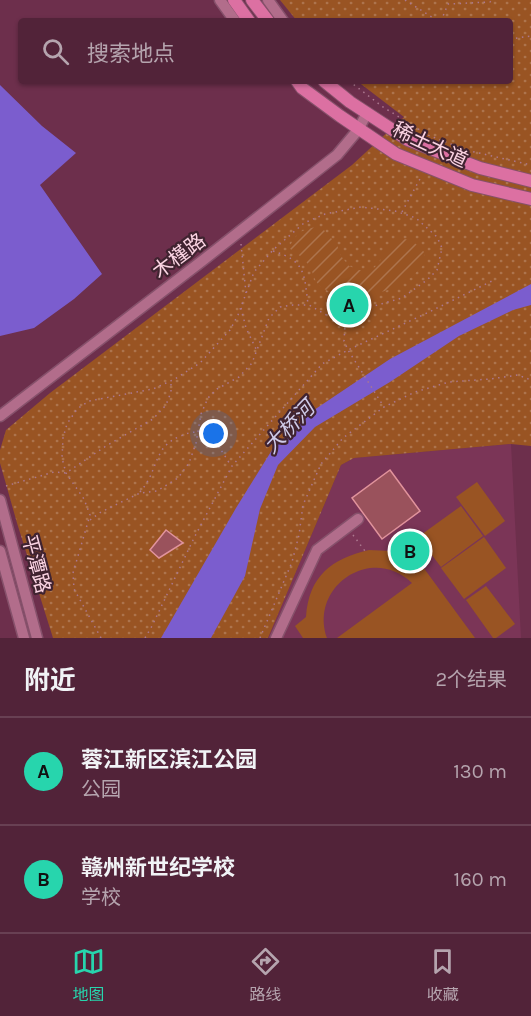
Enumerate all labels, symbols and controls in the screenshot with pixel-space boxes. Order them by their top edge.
search box [18,18,513,84]
icon: search [39,35,72,68]
text: 搜索地点 [87,41,175,67]
street label: 稀土大道 [389,118,471,172]
street label: 木槿路 [148,229,210,283]
pin: A [330,282,368,328]
water label: 大桥河 [258,393,322,458]
your location [199,419,228,448]
pin: B [390,528,430,574]
street label: 平潭路 [17,532,55,596]
text: 附近 [24,665,76,696]
text: 2个结果 [435,668,507,691]
text: 蓉江新区滨江公园 [81,747,257,773]
text: A [37,760,50,783]
text: 130 m [453,760,507,783]
text: 公园 [81,778,121,801]
text: 赣州新世纪学校 [81,855,235,881]
text: B [37,868,50,891]
text: 160 m [454,868,507,891]
text: 学校 [81,886,121,909]
tab: 地图 [72,945,105,1005]
tab: 路线 [249,945,282,1005]
tab: 收藏 [426,945,459,1005]

